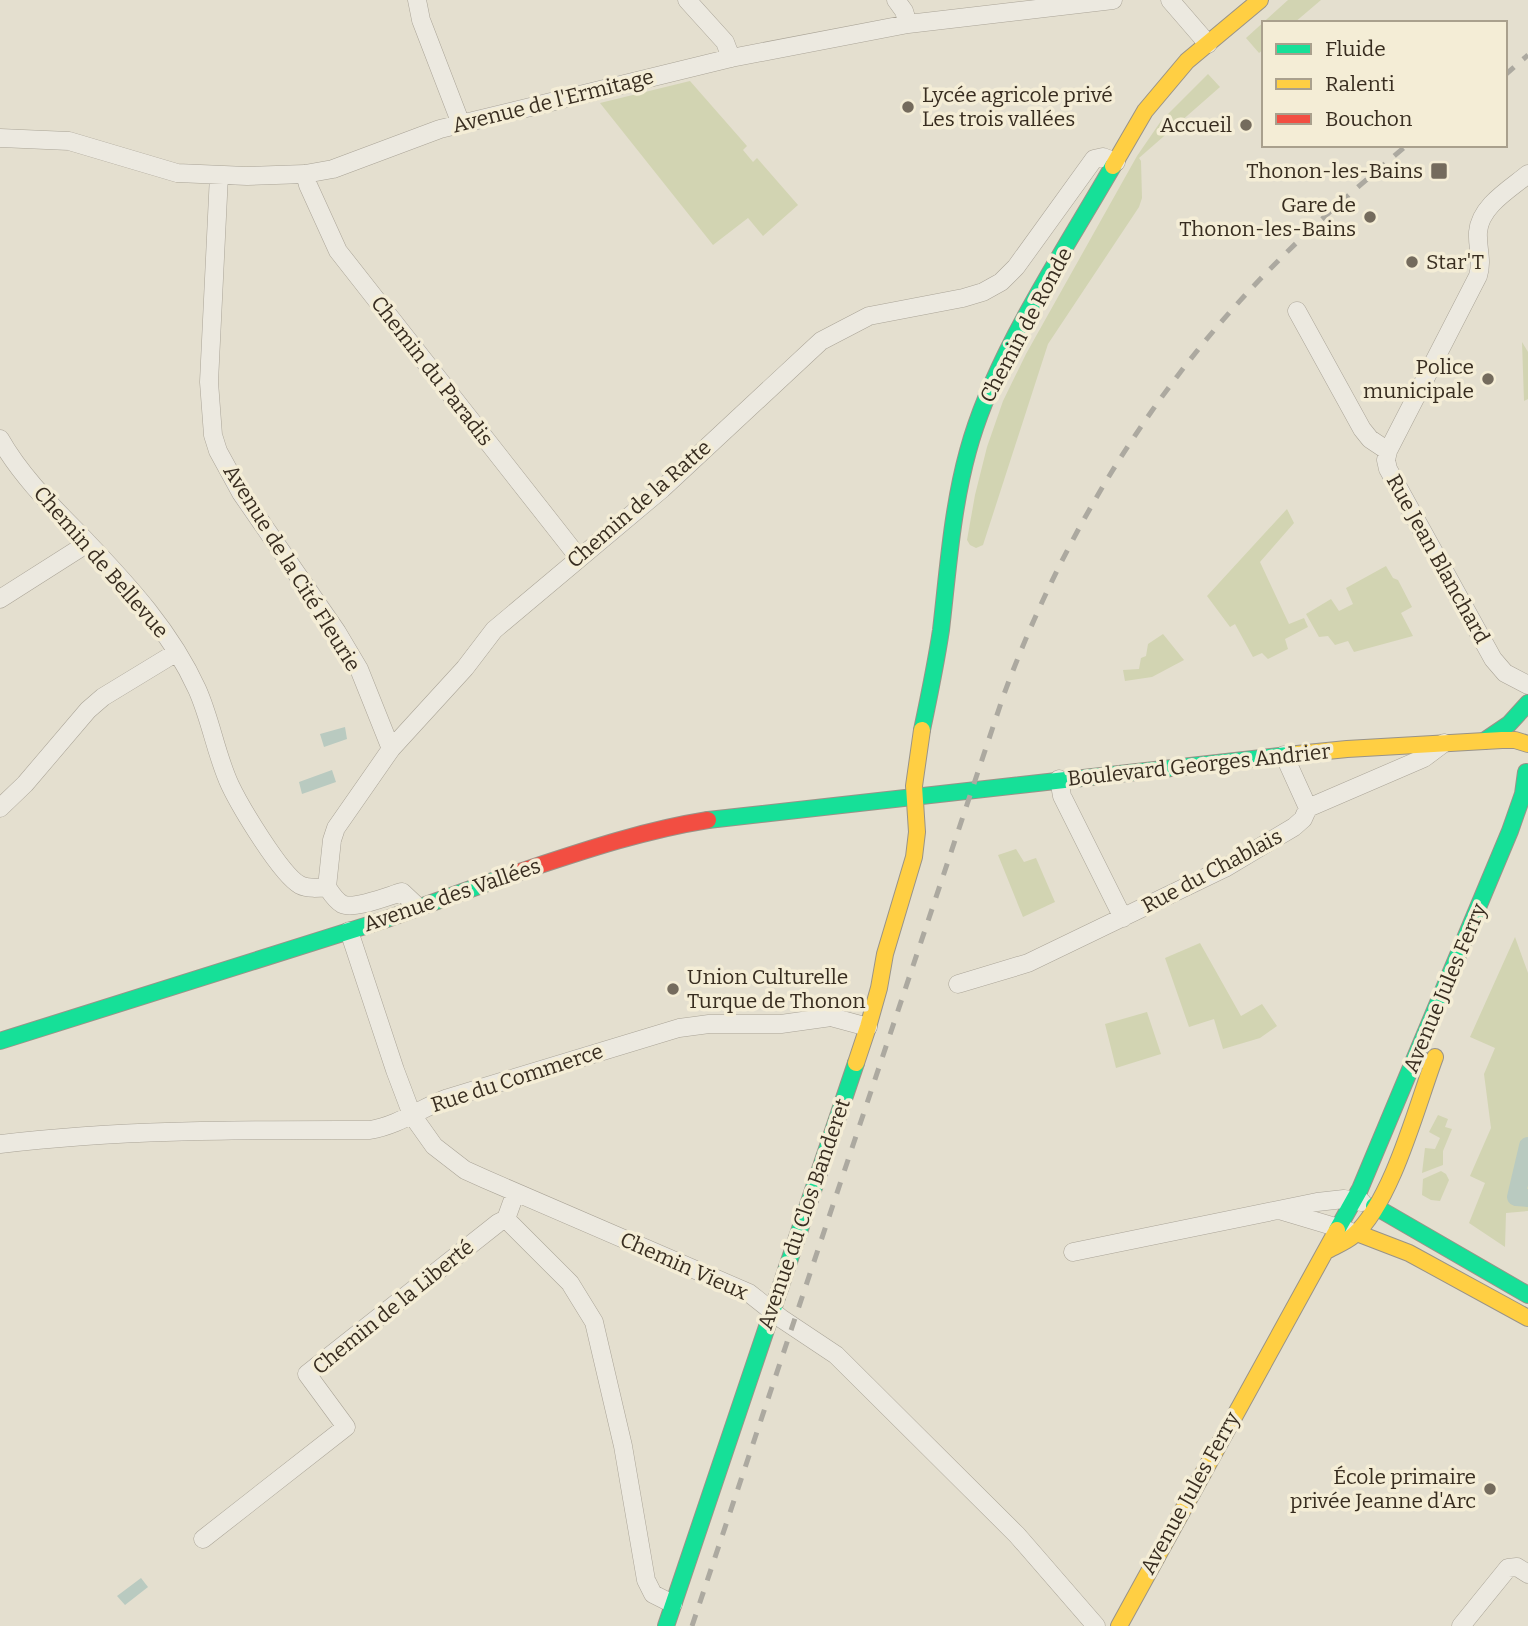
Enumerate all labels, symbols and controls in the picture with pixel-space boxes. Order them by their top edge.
legend [1262,21,1507,147]
text: Fluide [1325,36,1386,62]
street label: Avenue de l'Ermitage [450,63,656,139]
text: Ralenti [1325,71,1395,97]
place label: Lycée agricole privé Les trois vallées [922,82,1113,132]
marker: Lycée agricole privé Les trois vallées [900,99,916,115]
text: Bouchon [1325,106,1412,132]
place label: Accueil [1160,112,1232,138]
marker: Accueil [1238,117,1254,133]
place label: Thonon-les-Bains [1246,158,1423,184]
marker: Thonon-les-Bains [1429,161,1449,181]
place label: Gare de Thonon-les-Bains [1179,192,1356,242]
marker: Gare de Thonon-les-Bains [1362,209,1378,225]
street label: Chemin de Ronde [974,243,1078,407]
place label: Star'T [1426,249,1484,275]
marker: Star'T [1404,254,1420,270]
street label: Chemin du Paradis [365,291,499,451]
place label: Police municipale [1363,354,1474,404]
marker: Police municipale [1480,371,1496,387]
street label: Chemin de la Ratte [562,434,716,574]
street label: Avenue de la Cité Fleurie [218,460,366,676]
street label: Rue Jean Blanchard [1381,470,1495,648]
street label: Chemin de Bellevue [28,481,174,643]
street label: Boulevard Georges Andrier [1066,738,1332,792]
street label: Rue du Chablais [1137,823,1287,919]
street label: Avenue des Vallées [360,852,544,938]
street label: Avenue Jules Ferry [1398,899,1493,1077]
place label: Union Culturelle Turque de Thonon [687,964,866,1014]
marker: Union Culturelle Turque de Thonon [665,981,681,997]
street label: Rue du Commerce [428,1038,606,1118]
street label: Avenue du Clos Banderet [752,1095,856,1333]
street label: Chemin Vieux [616,1226,752,1306]
street label: Chemin de la Liberté [307,1234,479,1380]
street label: Avenue Jules Ferry [1135,1407,1246,1579]
place label: École primaire privée Jeanne d'Arc [1290,1464,1476,1514]
marker: École primaire privée Jeanne d'Arc [1482,1481,1498,1497]

